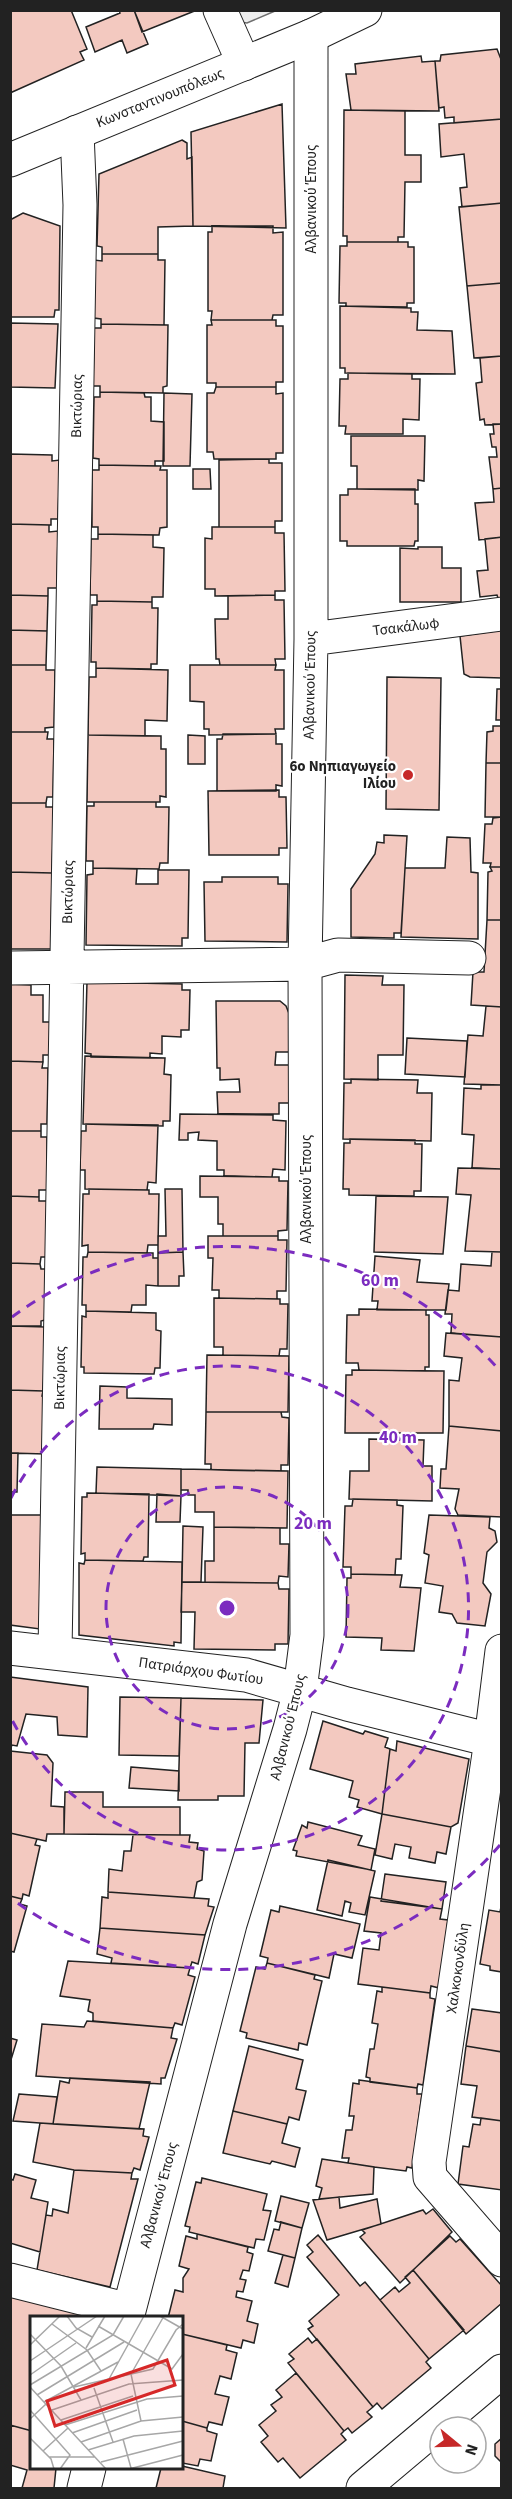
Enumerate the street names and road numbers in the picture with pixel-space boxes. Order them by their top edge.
street label: Κωνσταντινουπόλεως [93,63,228,133]
street label: Αλβανικού Έπους [301,144,322,253]
street label: Βικτώριας [66,373,88,438]
street label: Τσακάλωφ [371,612,441,642]
street label: Αλβανικού Έπους [299,630,321,740]
street label: Βικτώριας [57,859,79,924]
street label: Αλβανικού Έπους [296,1134,317,1243]
street label: Βικτώριας [49,1345,71,1410]
street label: Πατριάρχου Φωτίου [137,1652,265,1690]
street label: Αλβανικού Έπους [265,1671,311,1782]
street label: Χαλκοκονδύλη [441,1921,475,2015]
street label: Αλβανικού Έπους [135,2139,183,2250]

